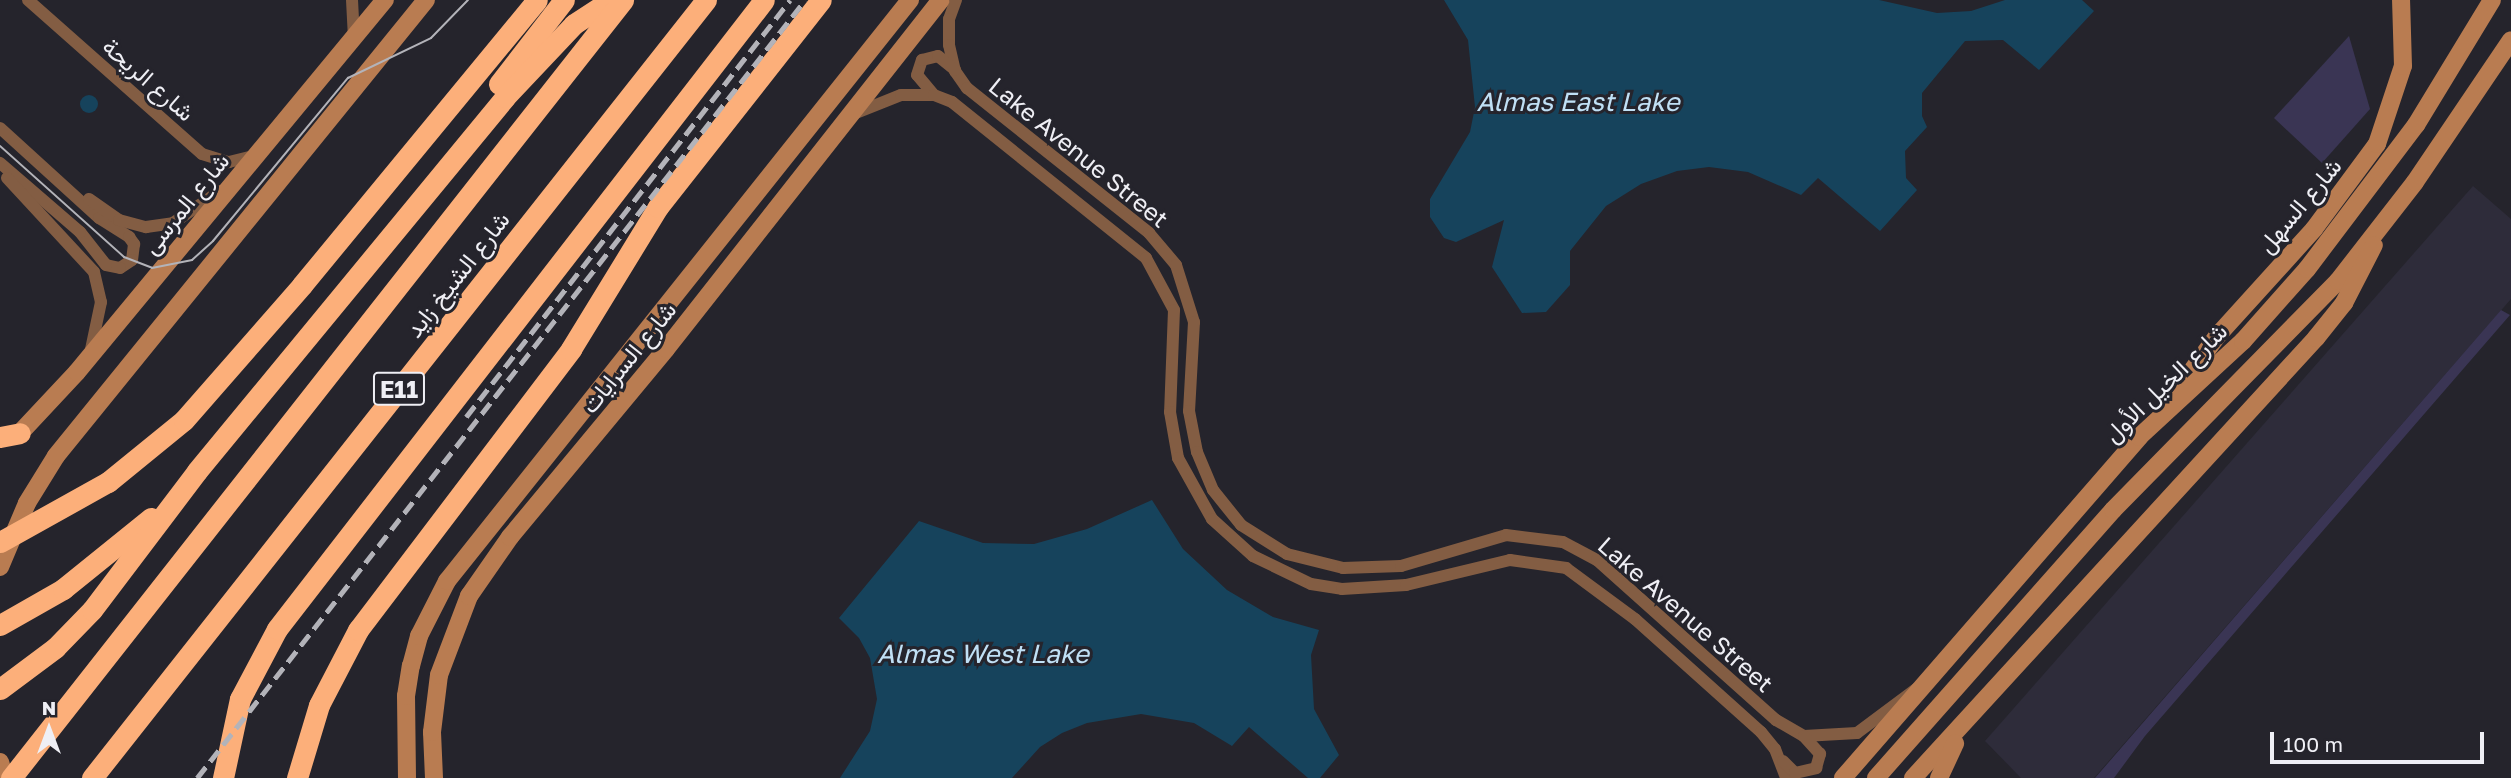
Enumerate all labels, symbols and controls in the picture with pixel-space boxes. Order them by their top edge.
street label: شارع الريحة [97,31,201,127]
street label: Lake Avenue Street [984,71,1174,233]
water label: Almas East Lake [1476,86,1680,118]
street label: شارع المرسى [135,146,235,260]
street label: شارع السهل [2251,152,2347,258]
street label: شارع الشيخ زايد [399,205,515,343]
street label: شارع السرايات [574,295,682,419]
street label: شارع الخيل الأول [2097,316,2233,448]
road number: E11 [373,370,425,408]
street label: Lake Avenue Street [1593,530,1779,698]
water label: Almas West Lake [877,638,1089,670]
north arrow [14,694,84,764]
text: N [42,696,56,719]
scale bar [2273,718,2486,762]
text: 100 m [2283,731,2343,757]

